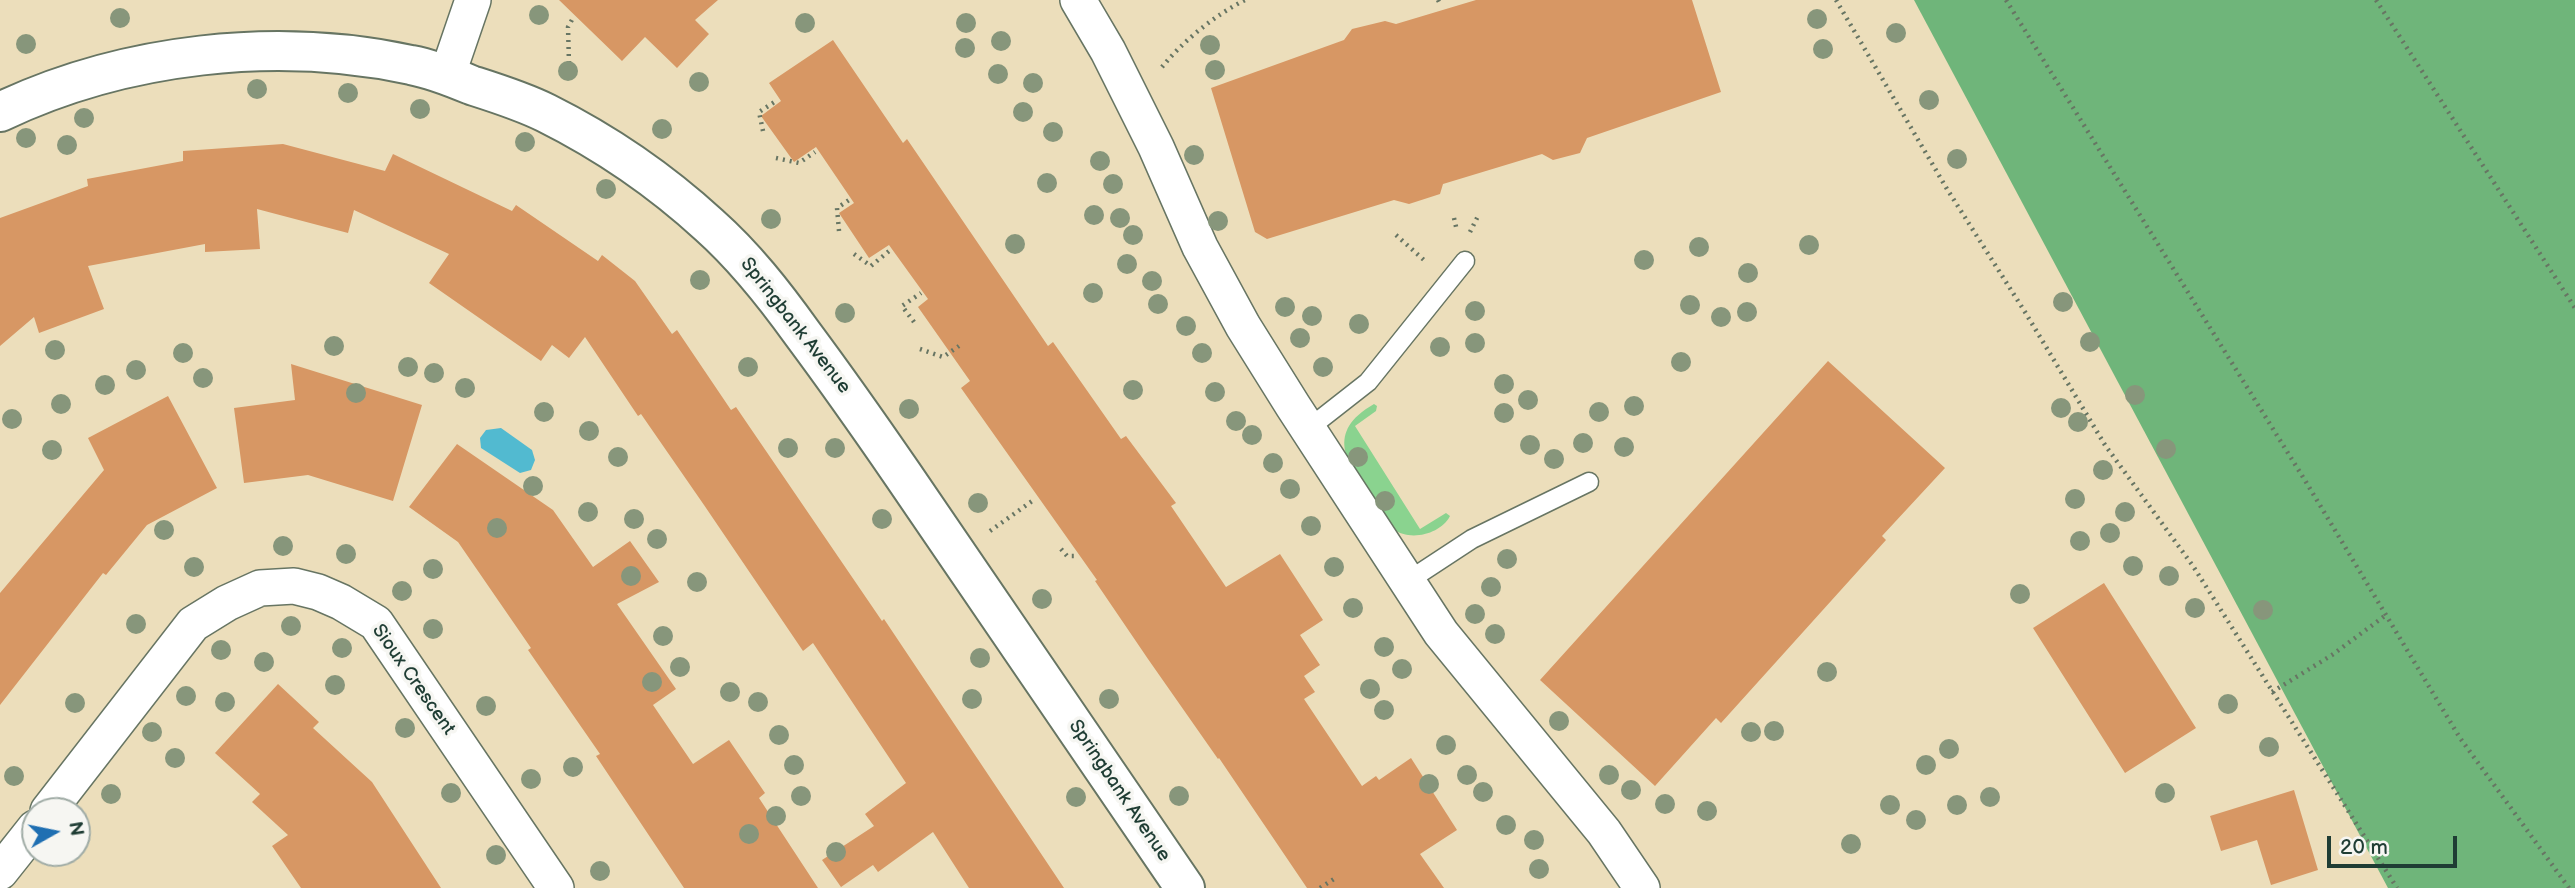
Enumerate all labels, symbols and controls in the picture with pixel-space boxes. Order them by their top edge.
street label: Springbank Avenue [735,254,855,398]
street label: Sioux Crescent [366,620,460,740]
street label: Springbank Avenue [1063,716,1175,866]
north arrow [21,797,91,867]
text: N [63,820,88,838]
scale bar [2330,822,2460,866]
text: 20 m [2340,835,2388,860]

